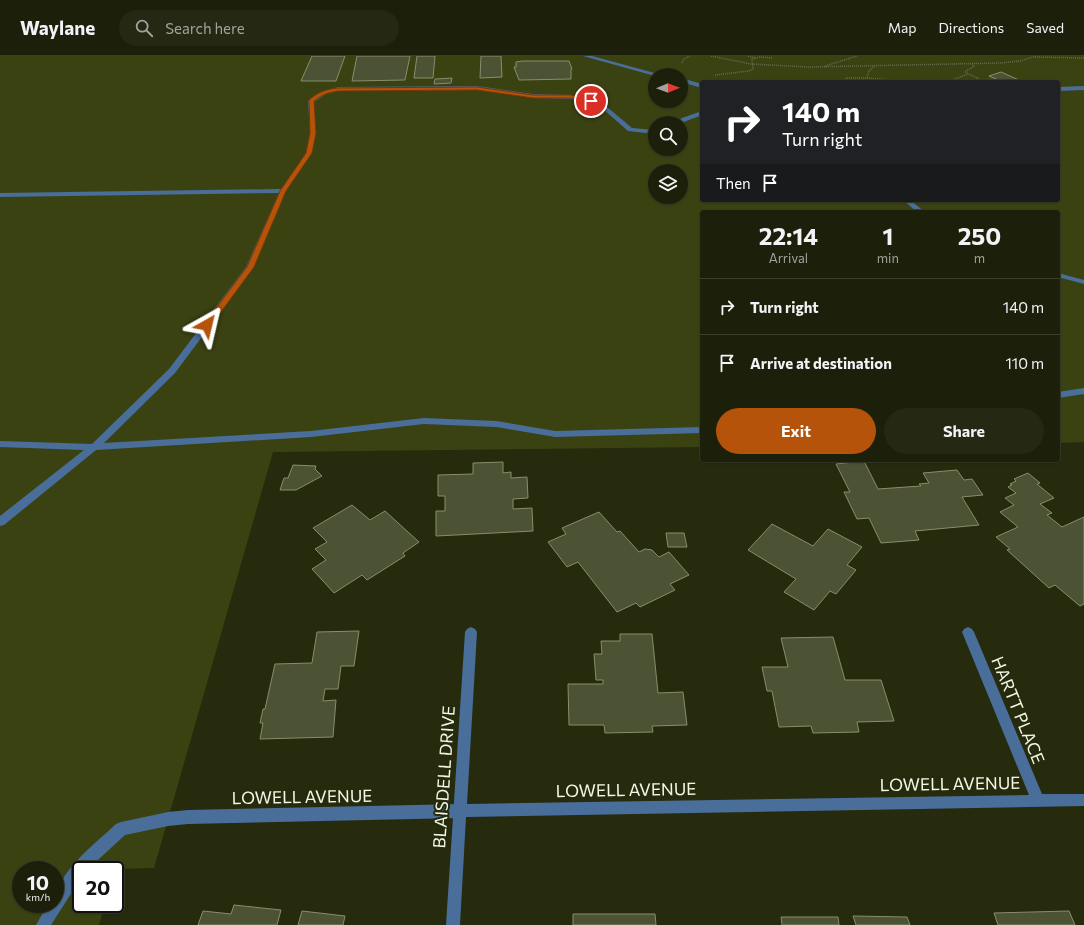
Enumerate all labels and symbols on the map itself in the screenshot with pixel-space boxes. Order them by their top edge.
north arrow [648,68,688,108]
pin [574,84,608,118]
position arrow [186,304,228,346]
street label: HARTT PLACE [987,653,1050,767]
street label: BLAISDELL DRIVE [428,705,459,849]
street label: LOWELL AVENUE [879,772,1021,795]
street label: LOWELL AVENUE [555,778,697,801]
street label: LOWELL AVENUE [231,785,373,808]
speed limit sign: 20 [72,861,124,913]

